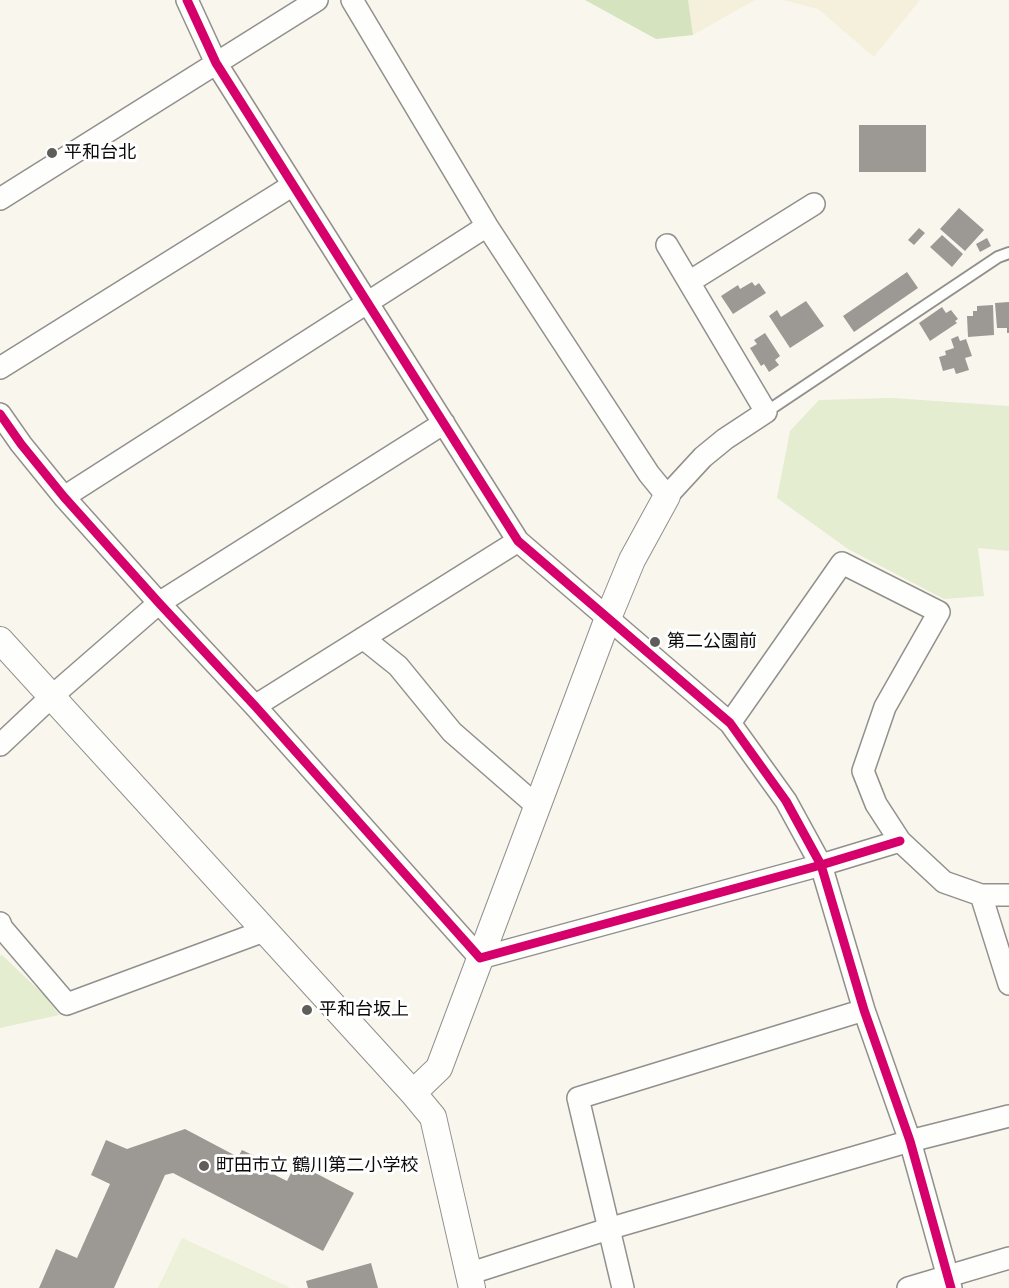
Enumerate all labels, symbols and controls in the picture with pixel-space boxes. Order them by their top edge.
place label: 平和台北 [64,142,136,164]
marker: 平和台北 [45,146,59,160]
place label: 第二公園前 [667,631,757,653]
marker: 第二公園前 [648,635,662,649]
place label: 平和台坂上 [319,999,409,1021]
marker: 平和台坂上 [300,1003,314,1017]
place label: 町田市立 鶴川第二小学校 [216,1155,418,1177]
marker: 町田市立 鶴川第二小学校 [197,1159,211,1173]

